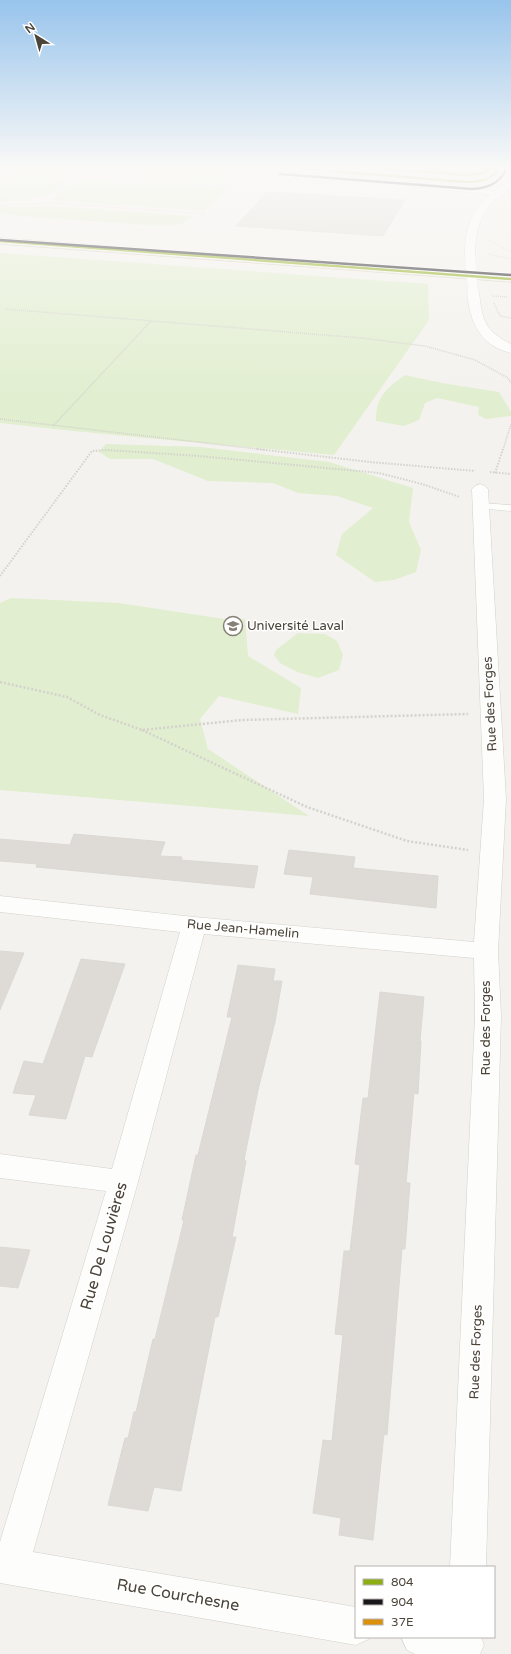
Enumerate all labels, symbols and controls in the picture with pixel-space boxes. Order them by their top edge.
north arrow [16,16,56,56]
text: N [23,21,38,36]
school or university icon: Université Laval [222,615,244,637]
place label: Université Laval [247,618,344,634]
street label: Rue des Forges [480,656,500,752]
street label: Rue Jean-Hamelin [186,916,300,942]
street label: Rue des Forges [478,981,494,1075]
street label: Rue De Louvières [76,1180,132,1312]
street label: Rue des Forges [466,1304,486,1400]
legend [355,1566,495,1638]
street label: Rue Courchesne [115,1574,241,1616]
text: 804 [391,1575,414,1589]
text: 904 [391,1595,414,1609]
text: 37E [391,1615,414,1629]

